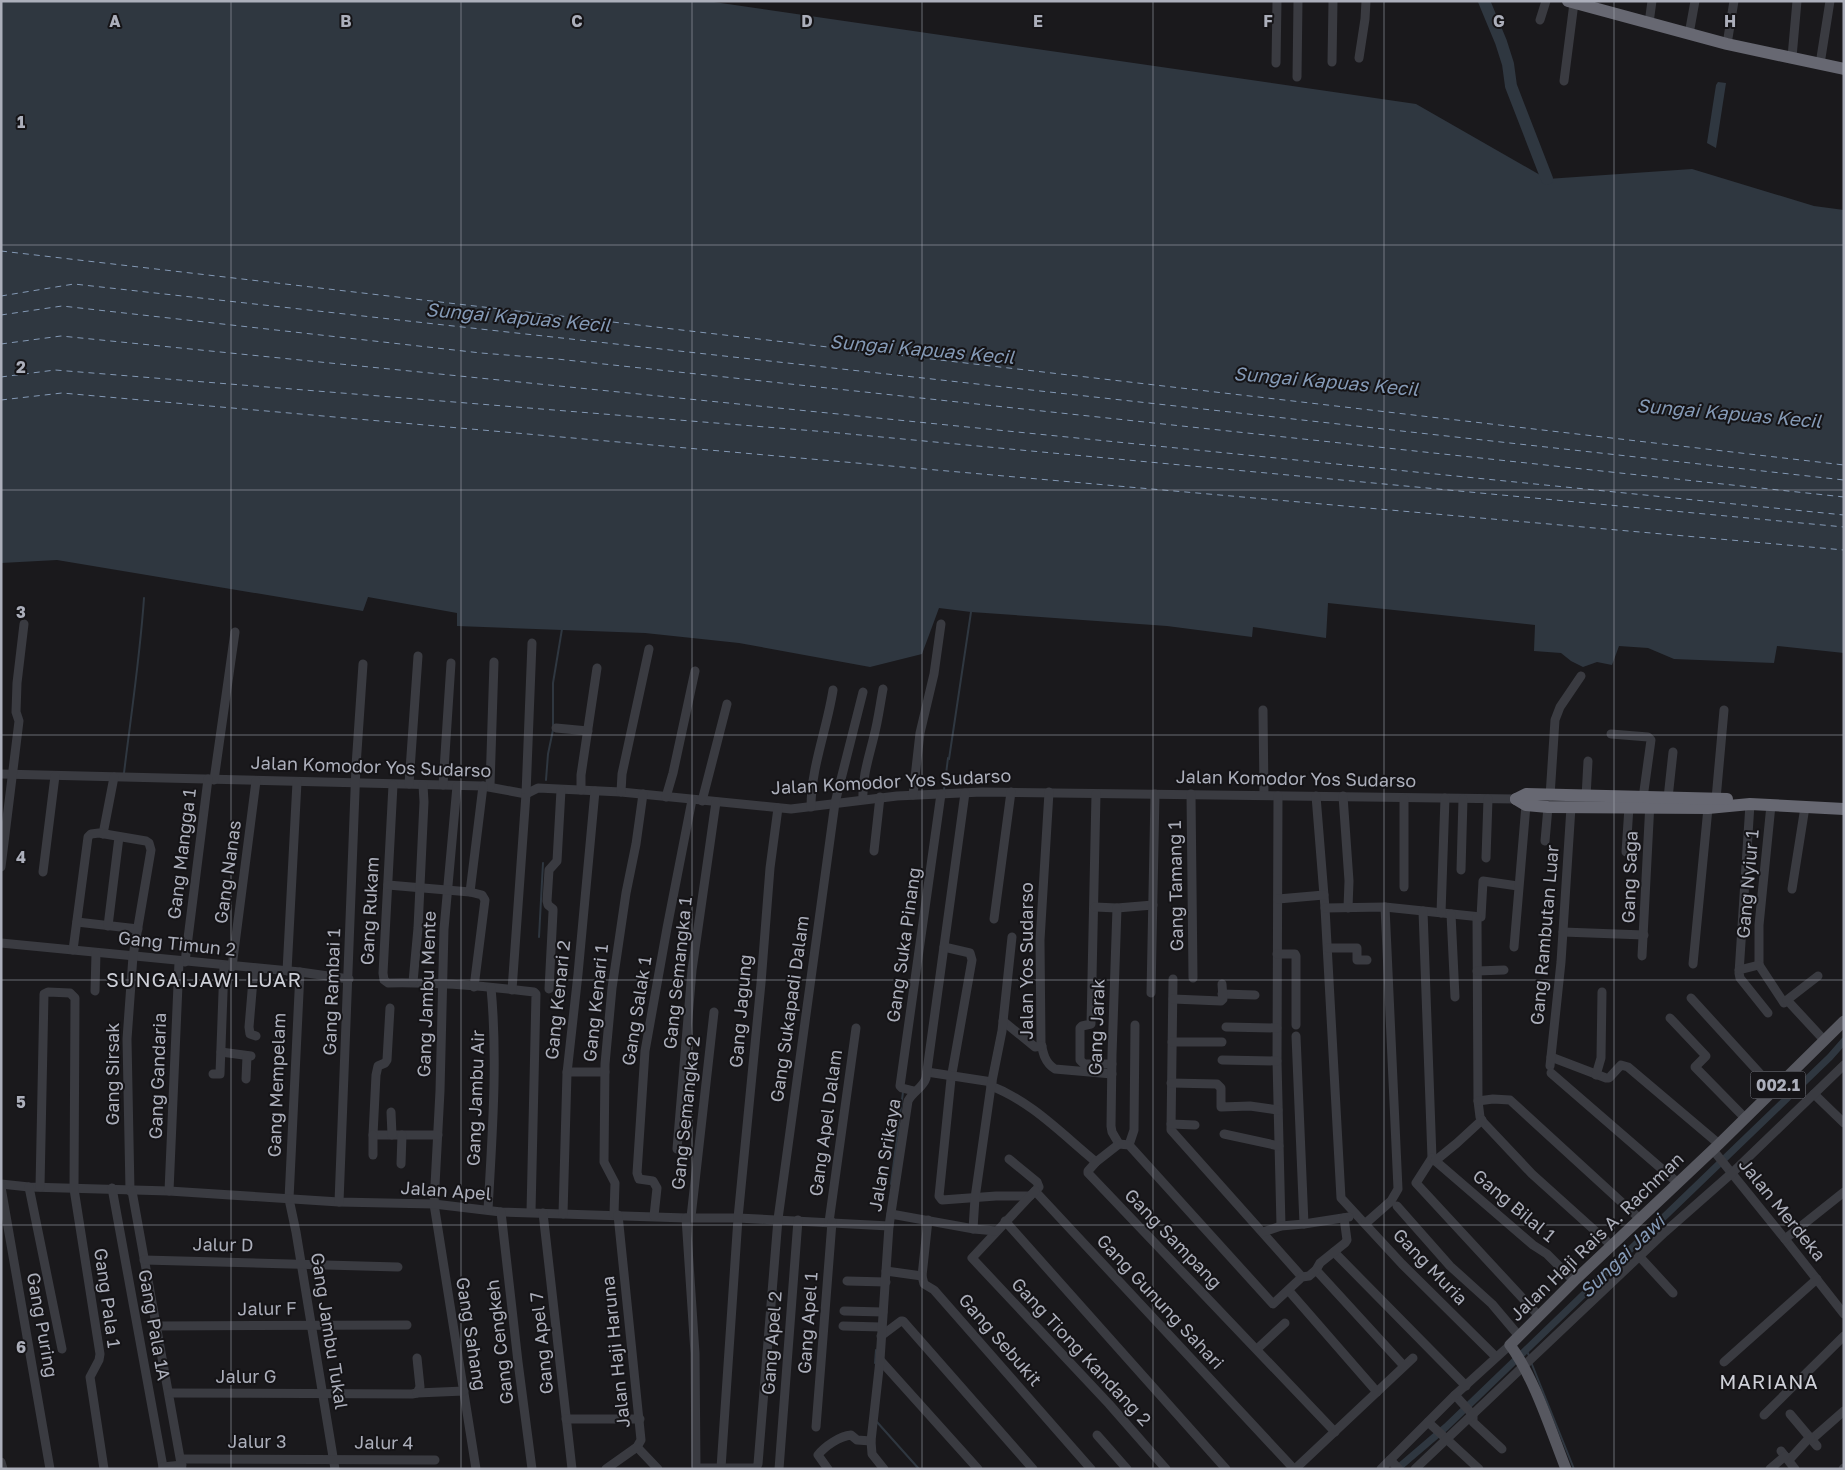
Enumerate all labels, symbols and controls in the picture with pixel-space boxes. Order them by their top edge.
text: A [109,11,121,31]
text: B [340,11,352,31]
text: C [571,11,583,31]
text: D [801,11,813,31]
text: E [1033,11,1043,31]
text: F [1263,11,1273,31]
text: G [1493,11,1505,31]
text: H [1724,11,1736,31]
text: 1 [17,112,25,132]
water label: Sungai Kapuas Kecil [425,297,612,336]
water label: Sungai Kapuas Kecil [829,329,1016,368]
text: 2 [16,357,26,377]
water label: Sungai Kapuas Kecil [1233,361,1420,400]
water label: Sungai Kapuas Kecil [1636,393,1823,432]
text: 3 [16,602,26,622]
street label: Jalan Komodor Yos Sudarso [250,751,492,781]
street label: Jalan Komodor Yos Sudarso [770,764,1012,798]
street label: Jalan Komodor Yos Sudarso [1176,765,1416,791]
street label: Gang Mangga 1 [162,787,200,921]
street label: Gang Nanas [209,819,245,925]
street label: Gang Tamang 1 [1163,820,1187,952]
street label: Gang Nyiur 1 [1731,828,1763,939]
street label: Gang Saga [1616,830,1642,924]
street label: Gang Rambutan Luar [1525,844,1563,1026]
text: 4 [16,847,26,867]
street label: Gang Rukam [355,856,383,966]
street label: Gang Suka Pinang [881,866,925,1024]
street label: Jalan Yos Sudarso [1015,882,1037,1040]
street label: Gang Semangka 1 [658,895,696,1050]
street label: Gang Jambu Mente [412,910,440,1078]
street label: Gang Sukapadi Dalam [765,914,813,1104]
street label: Gang Timun 2 [117,926,237,960]
street label: Gang Rambai 1 [318,928,344,1056]
street label: Gang Kenari 2 [540,939,574,1061]
street label: Gang Kenari 1 [578,943,612,1063]
street label: Gang Jagung [724,953,756,1069]
street label: Gang Salak 1 [617,954,656,1067]
district label: SUNGAIJAWI LUAR [106,967,302,991]
street label: Gang Jarak [1083,978,1109,1076]
street label: Gang Gandaria [144,1012,170,1140]
street label: Gang Mempelam [262,1012,290,1158]
street label: Gang Sirsak [101,1023,123,1125]
street label: Gang Jambu Air [462,1030,488,1166]
street label: Gang Semangka 2 [666,1035,704,1191]
street label: Gang Apel Dalam [804,1048,846,1198]
road number: 002.1 [1750,1072,1806,1098]
text: 5 [16,1092,26,1112]
street label: Jalan Srikaya [863,1097,905,1213]
street label: Jalan Haji Rais A. Rachman [1505,1147,1688,1325]
street label: Jalan Merdeka [1735,1153,1831,1265]
street label: Gang Bilal 1 [1469,1164,1561,1246]
street label: Jalan Apel [400,1176,492,1204]
street label: Gang Sampang [1120,1184,1227,1293]
water label: Sungai Jawi [1574,1208,1670,1302]
street label: Gang Muria [1389,1223,1473,1309]
street label: Gang Gunung Sahari [1093,1229,1229,1373]
street label: Jalur D [192,1232,254,1256]
street label: Gang Pala 1 [90,1247,126,1349]
street label: Gang Jambu Tukal [307,1251,353,1411]
street label: Gang Pala 1A [134,1268,176,1382]
street label: Gang Puring [23,1271,63,1379]
street label: Gang Apel 1 [792,1271,822,1375]
street label: Gang Tiong Kandang 2 [1007,1273,1156,1430]
street label: Jalan Haji Haruna [596,1275,634,1429]
street label: Gang Sahang [452,1276,492,1392]
street label: Gang Cengkeh [480,1278,518,1406]
street label: Gang Sebukit [955,1288,1047,1390]
street label: Gang Apel 2 [756,1290,786,1395]
street label: Gang Apel 7 [525,1291,557,1395]
street label: Jalur F [237,1296,297,1320]
text: 6 [16,1337,26,1357]
street label: Jalur G [215,1365,277,1387]
district label: MARIANA [1719,1369,1819,1393]
street label: Jalur 3 [228,1430,286,1452]
street label: Jalur 4 [354,1430,414,1454]

